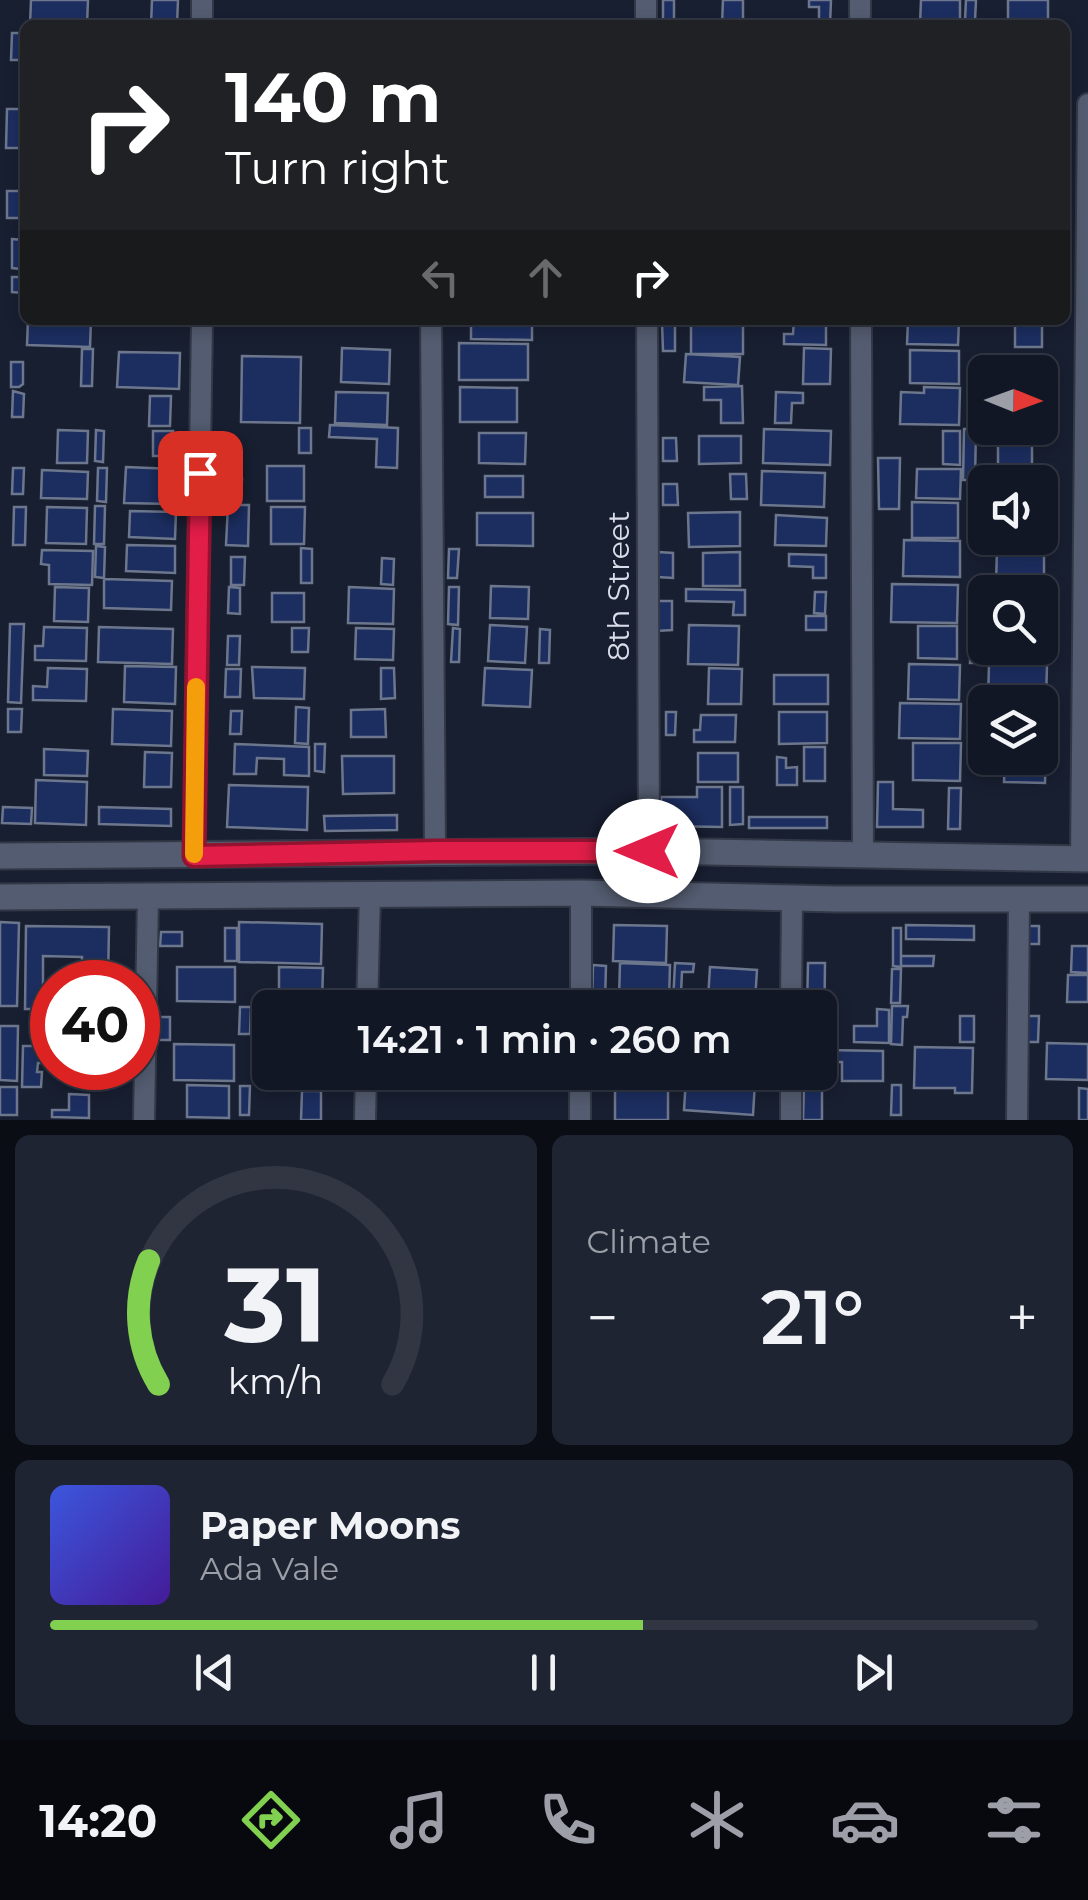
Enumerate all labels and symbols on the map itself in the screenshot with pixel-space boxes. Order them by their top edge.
north arrow [968,355,1058,445]
pin [158,431,243,516]
street label: 8th Street [600,511,637,661]
position arrow [596,799,700,903]
speed limit sign: 40 [30,960,160,1090]

